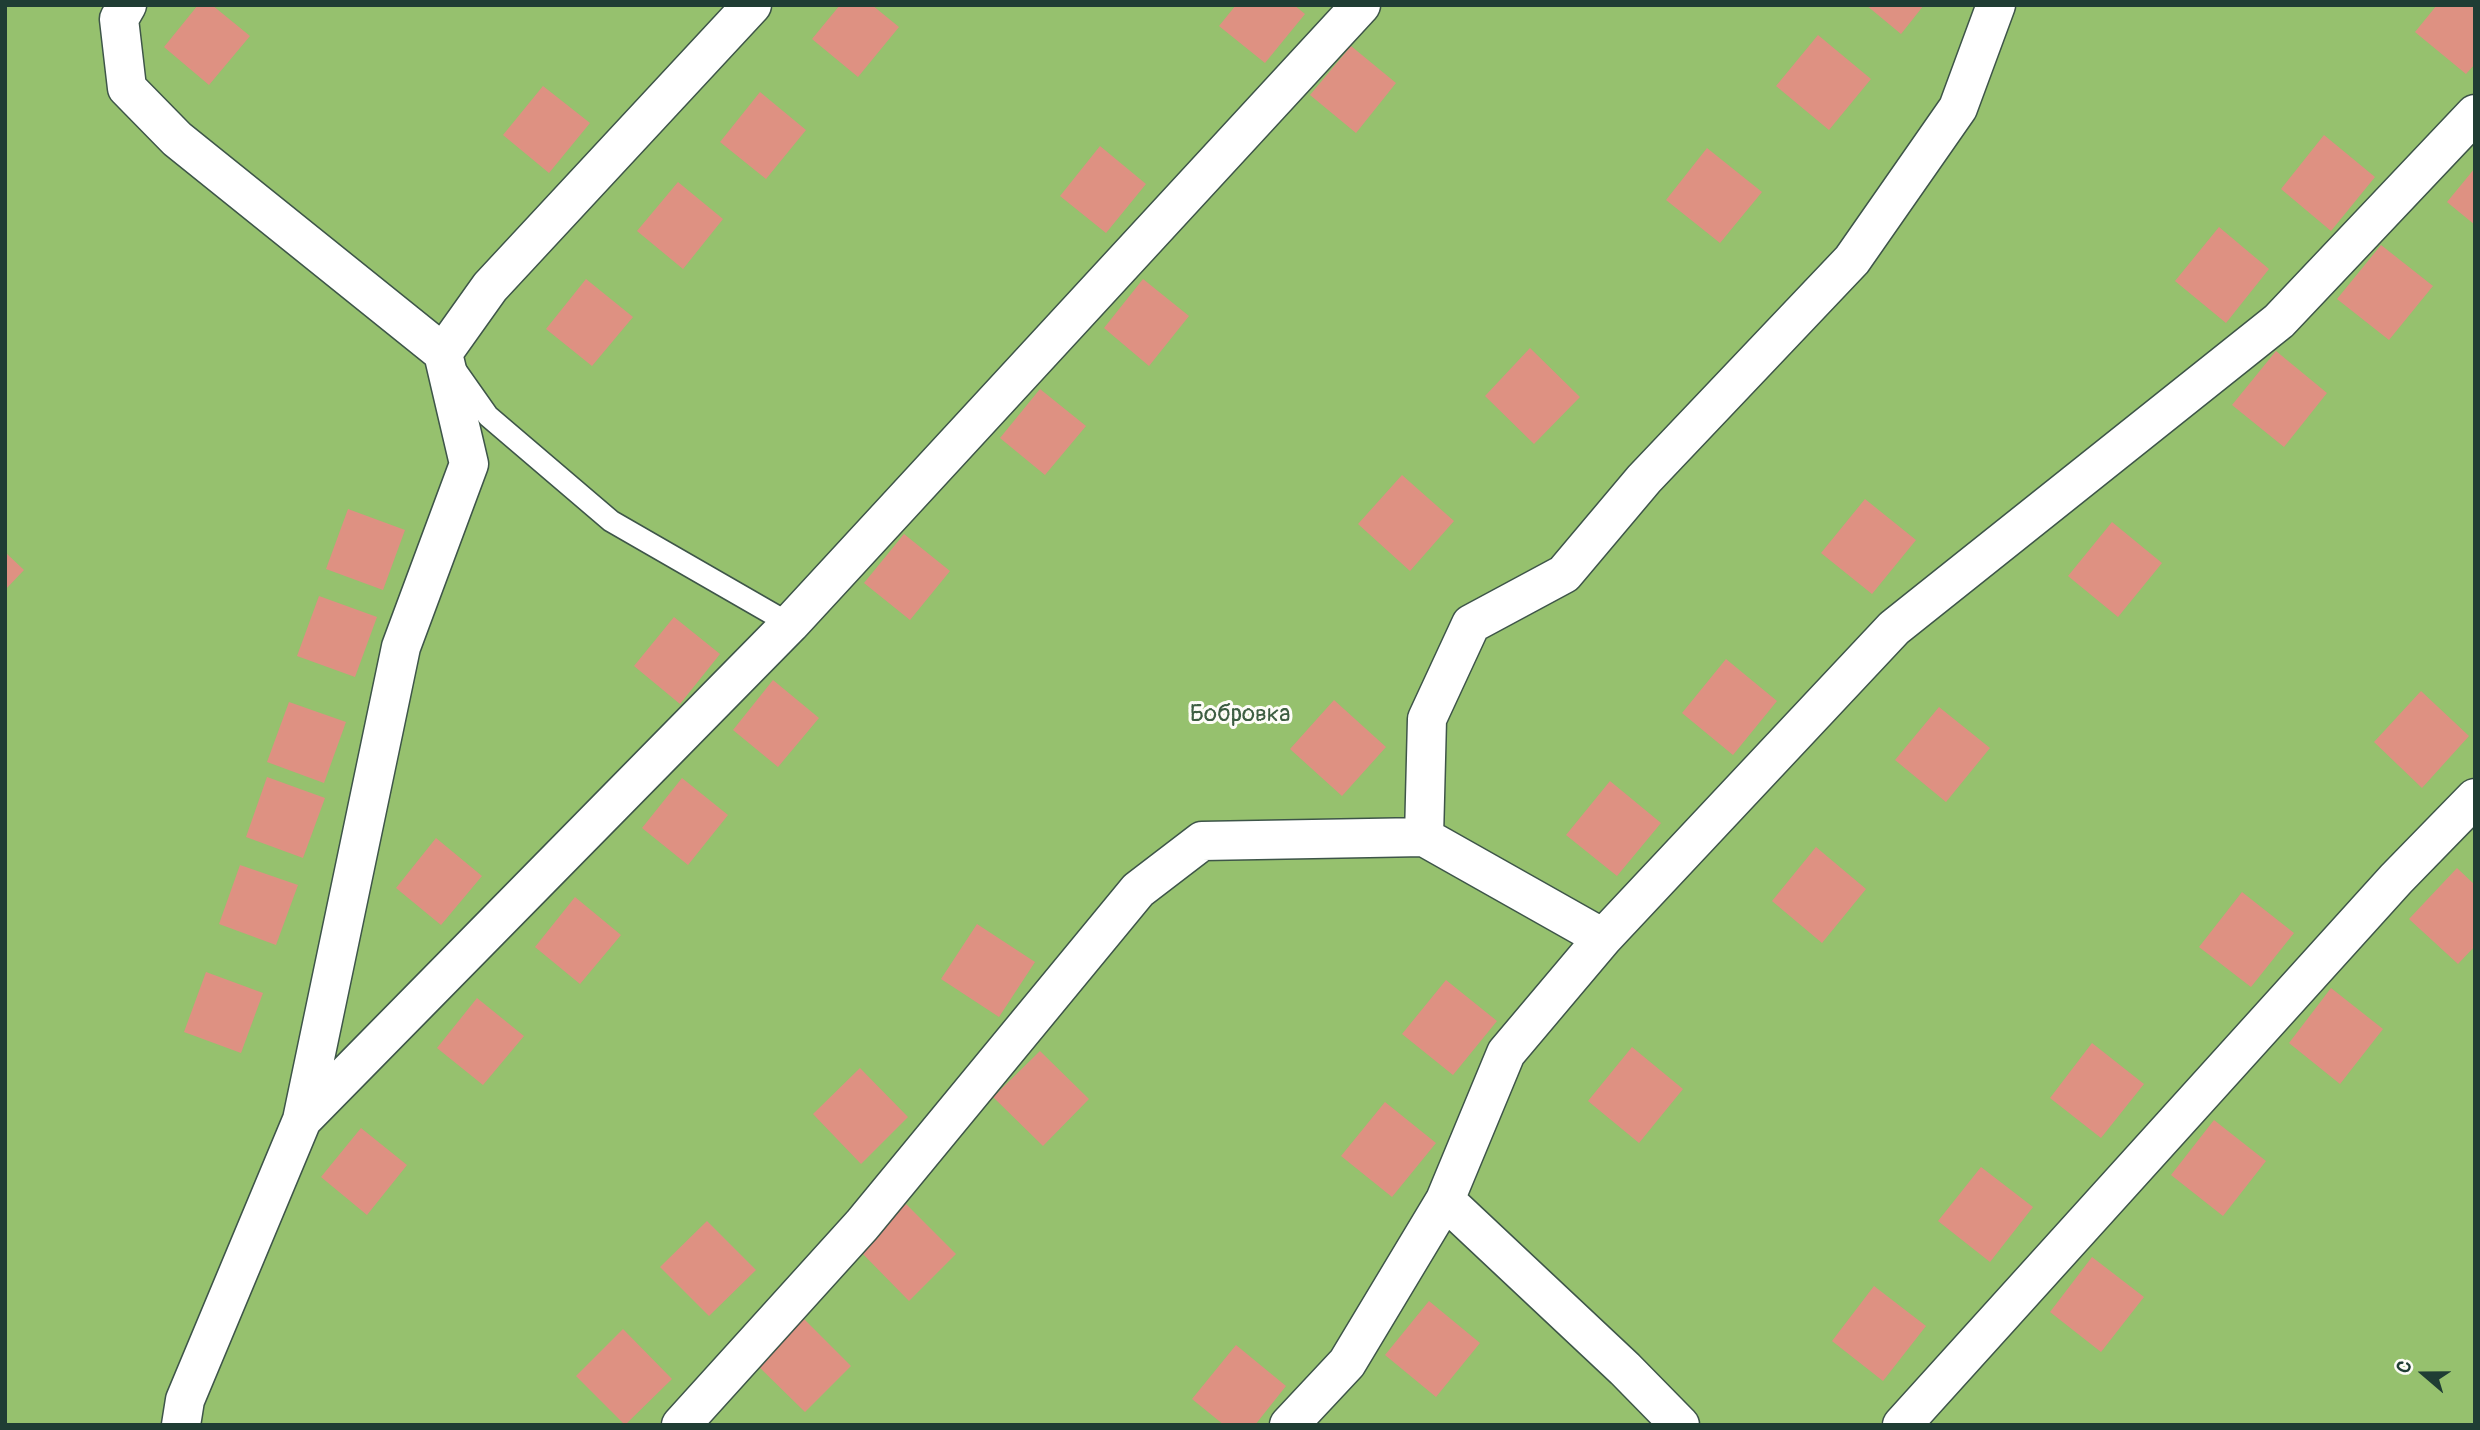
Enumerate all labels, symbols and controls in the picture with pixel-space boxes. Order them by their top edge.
park label: Бобровка [1190,701,1290,729]
north arrow [2389,1339,2459,1409]
text: С [2391,1357,2418,1376]

